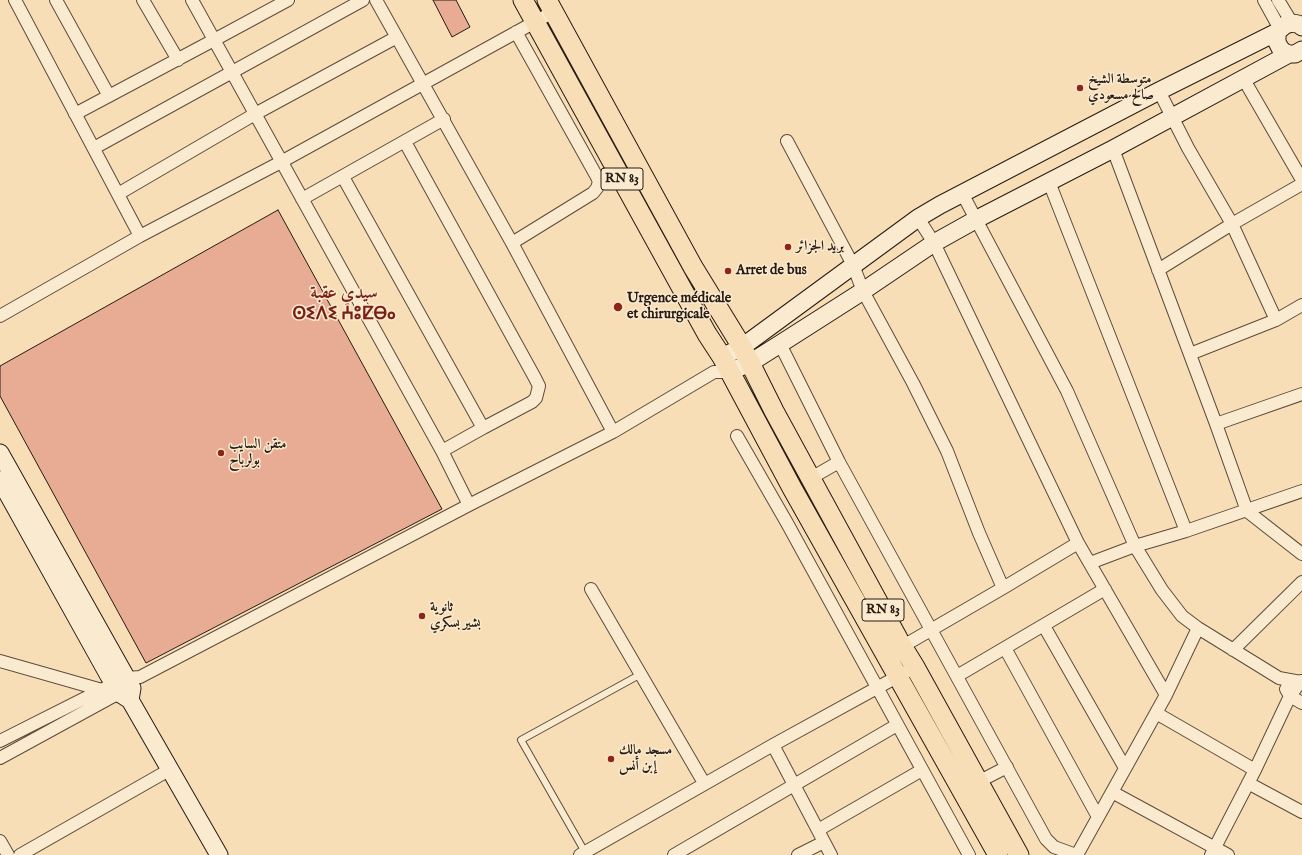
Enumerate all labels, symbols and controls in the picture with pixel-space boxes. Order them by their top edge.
place label: متوسطة الشيخ صالح مسعودي [1088,72,1154,104]
marker: متوسطة الشيخ صالح مسعودي [1075,83,1085,93]
road number: RN 83 [601,168,643,190]
place label: بريد الجزائر [796,239,844,255]
marker: بريد الجزائر [783,242,793,252]
place label: Arret de bus [736,263,807,279]
marker: Arret de bus [723,266,733,276]
district label: سيدي عقبة ⵙⵉⴷⵉ ⵄⵓⵇⴱⴰ [292,283,396,326]
place label: Urgence médicale et chirurgicale [627,291,731,324]
marker: Urgence médicale et chirurgicale [612,301,624,313]
place label: متقن السايب بولرباح [229,437,286,470]
marker: متقن السايب بولرباح [216,448,226,458]
road number: RN 83 [862,599,904,621]
place label: ثانوية بشير بسكري [430,600,481,632]
marker: ثانوية بشير بسكري [417,611,427,621]
place label: مسجد مالك إبن أنس [619,743,672,776]
marker: مسجد مالك إبن أنس [606,754,616,764]

